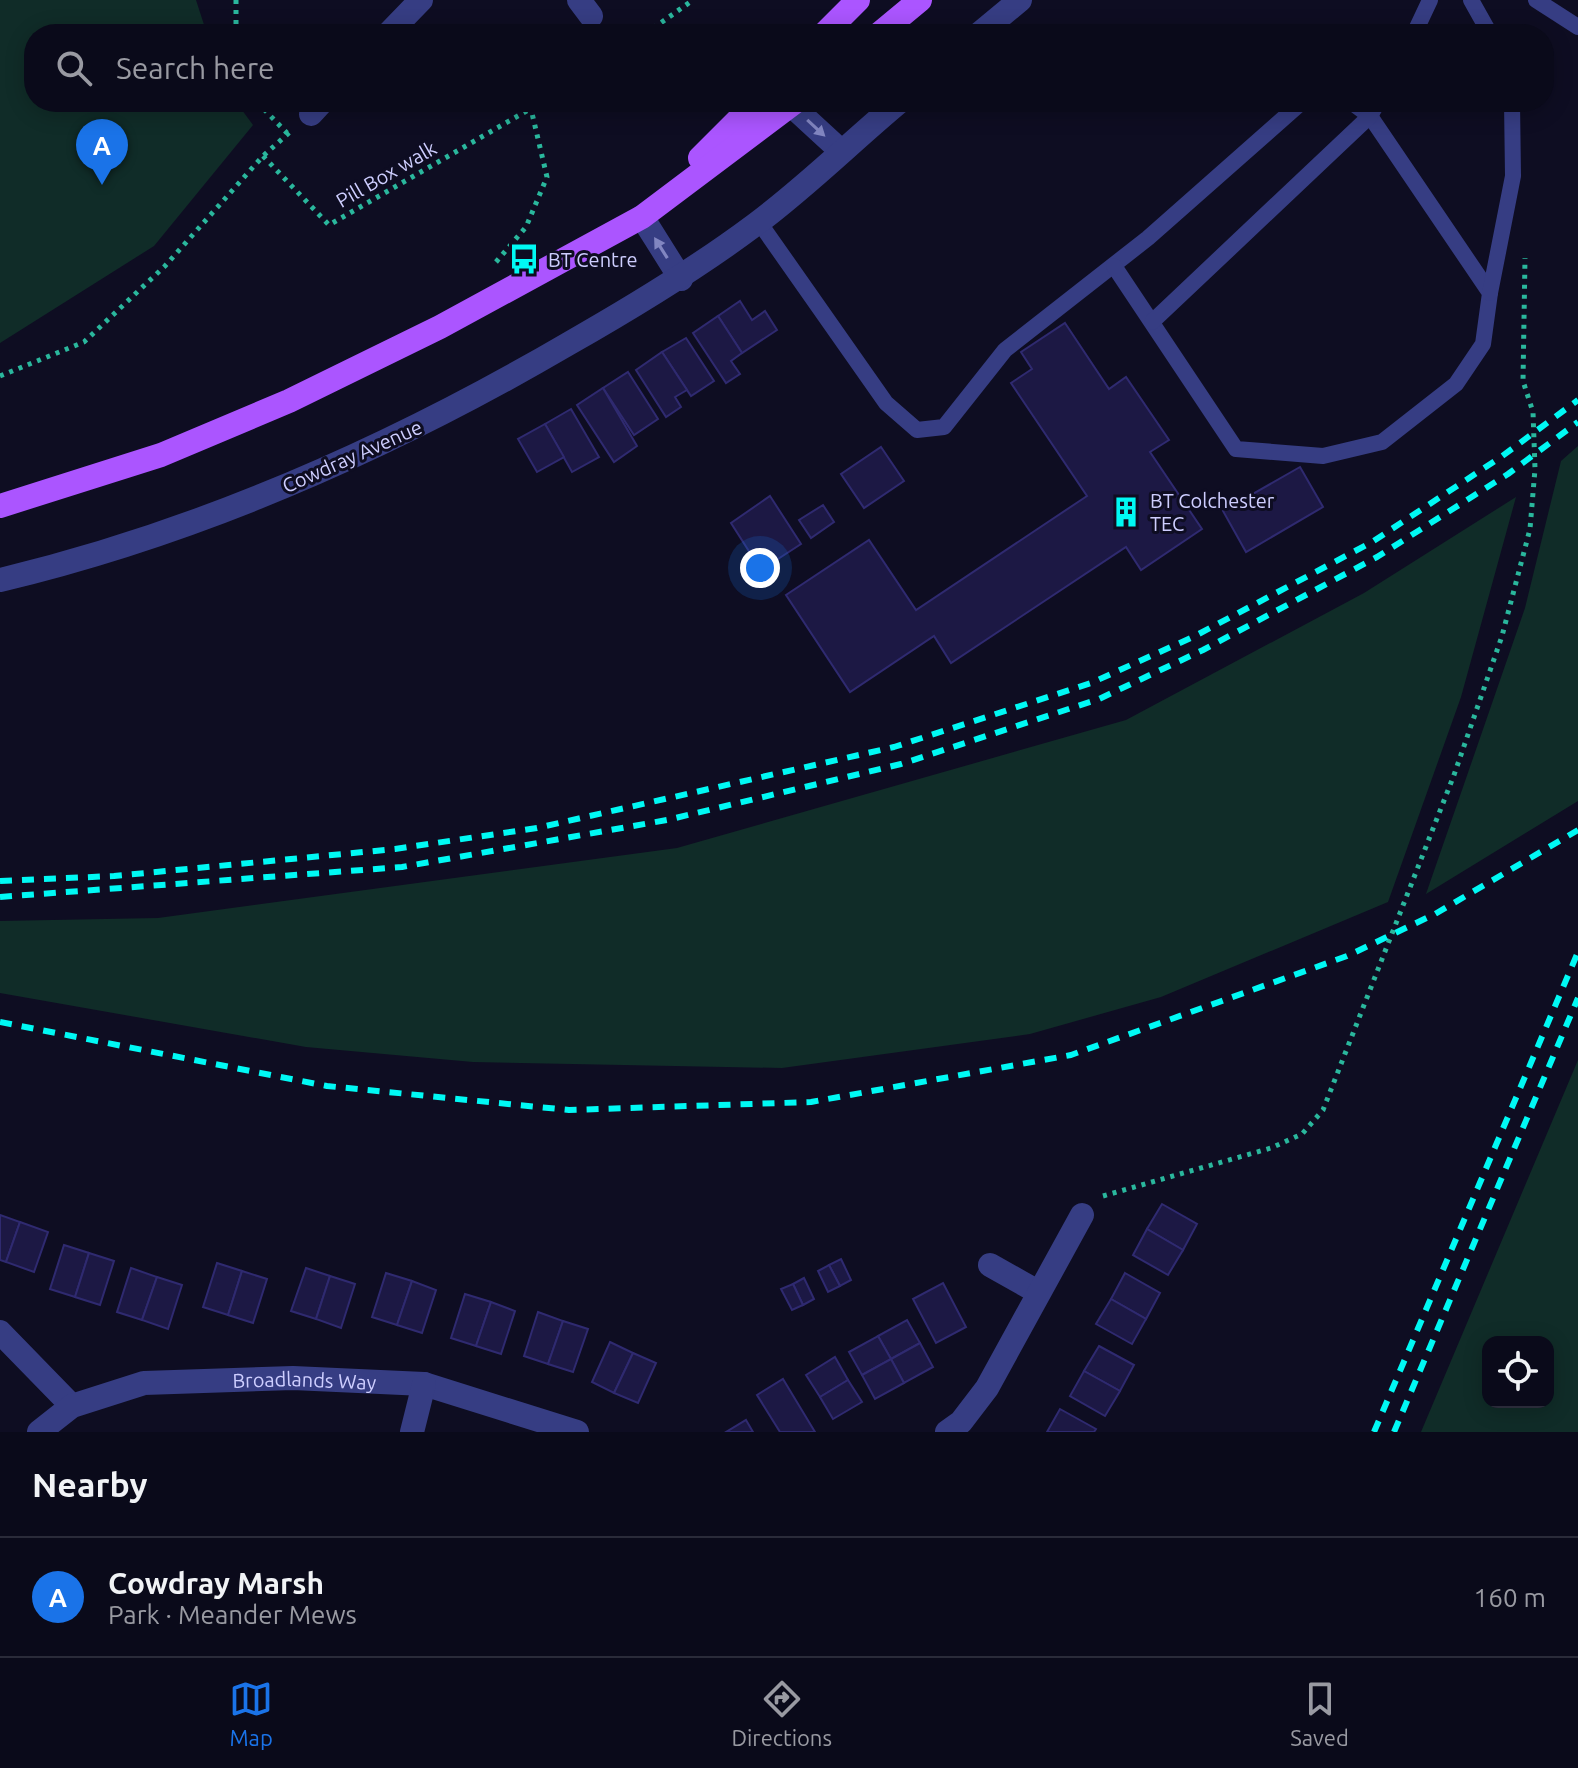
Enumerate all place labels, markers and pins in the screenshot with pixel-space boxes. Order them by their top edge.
pin: A [76,119,128,185]
bus stop icon: BT Centre [507,242,541,276]
place label: BT Centre [548,248,638,271]
place label: BT Colchester TEC [1150,489,1275,535]
building icon: BT Colchester TEC [1109,495,1143,529]

